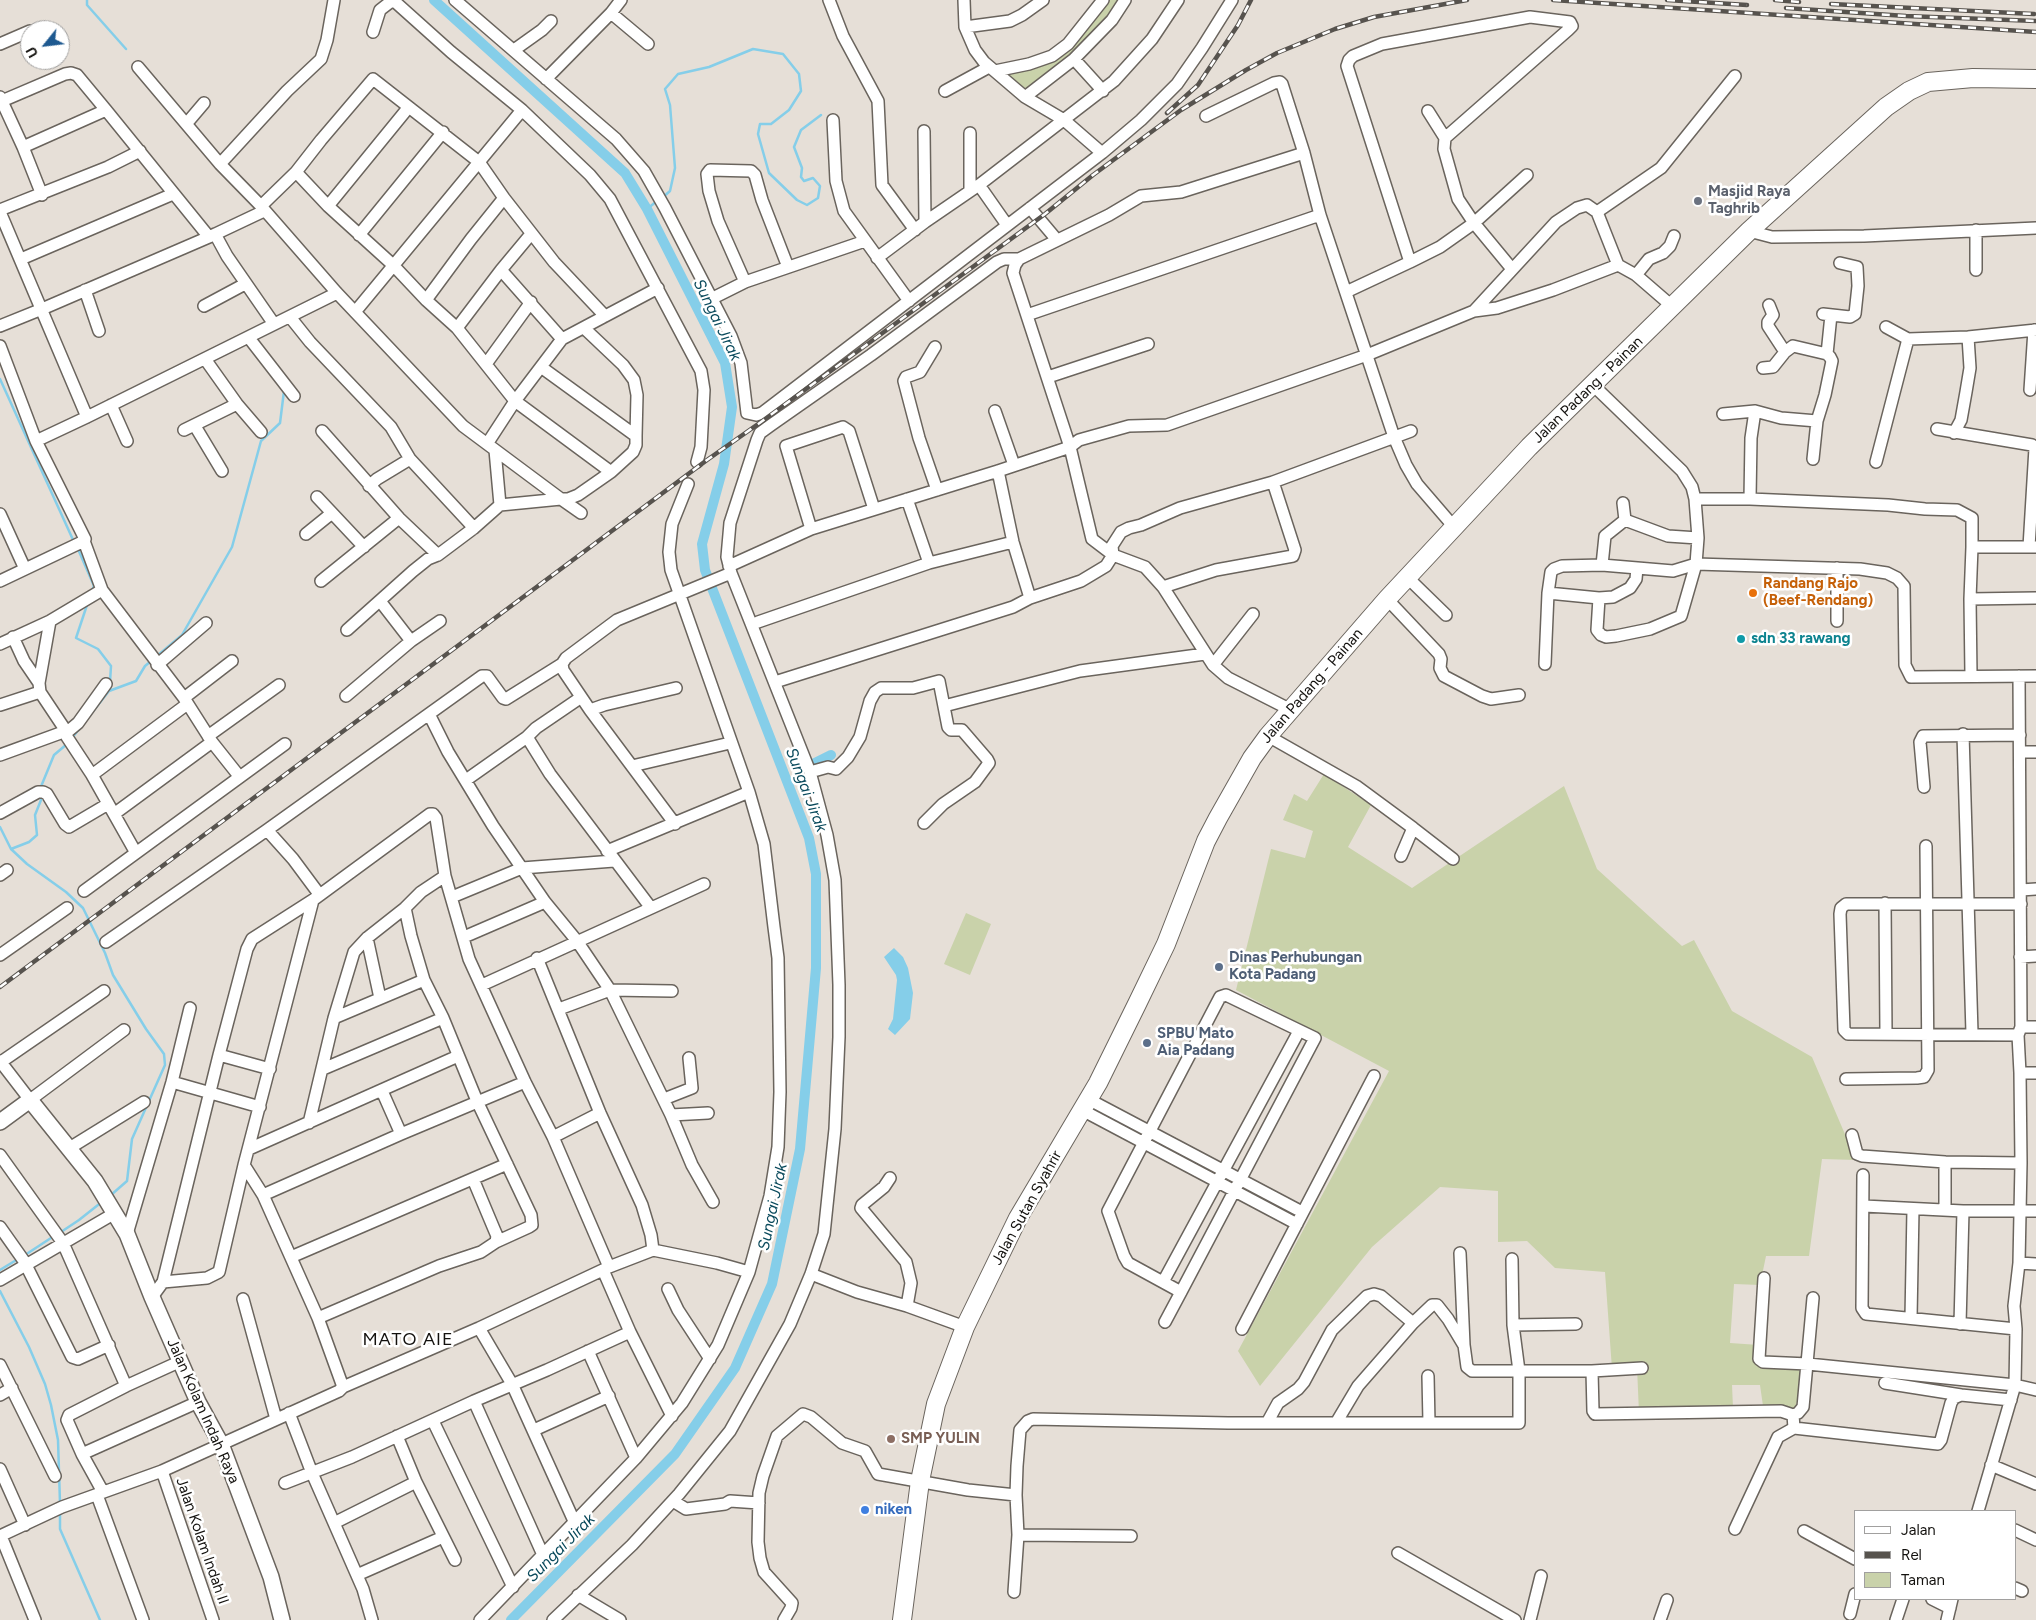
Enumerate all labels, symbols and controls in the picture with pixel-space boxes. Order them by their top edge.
north arrow [20,20,70,70]
text: U [22,44,42,60]
place label: Masjid Raya Taghrib [1708,183,1790,218]
marker: Masjid Raya Taghrib [1692,195,1704,207]
water label: Sungai Jirak [689,276,745,364]
street label: Jalan Padang - Painan [1529,333,1647,447]
place label: Randang Rajo (Beef-Rendang) [1763,575,1873,610]
marker: Randang Rajo (Beef-Rendang) [1747,587,1759,599]
street label: Jalan Padang - Painan [1257,625,1367,747]
place label: sdn 33 rawang [1751,630,1851,648]
marker: sdn 33 rawang [1735,633,1747,645]
water label: Sungai Jirak [781,745,831,835]
place label: Dinas Perhubungan Kota Padang [1229,949,1362,984]
marker: Dinas Perhubungan Kota Padang [1213,961,1225,973]
place label: SPBU Mato Aia Padang [1157,1025,1235,1060]
marker: SPBU Mato Aia Padang [1141,1037,1153,1049]
street label: Jalan Sutan Syahrir [988,1148,1066,1268]
water label: Sungai Jirak [754,1162,792,1252]
district label: MATO AIE [361,1329,455,1351]
street label: Jalan Kolam Indah Raya [163,1336,243,1486]
place label: SMP YULIN [901,1430,980,1448]
marker: SMP YULIN [885,1433,897,1445]
street label: Jalan Kolam Indah II [172,1475,232,1607]
place label: niken [875,1501,912,1519]
marker: niken [859,1504,871,1516]
water label: Sungai Jirak [523,1510,599,1586]
legend [1854,1510,2016,1600]
text: Jalan [1901,1521,1936,1539]
text: Rel [1901,1546,1922,1564]
text: Taman [1901,1571,1945,1589]

